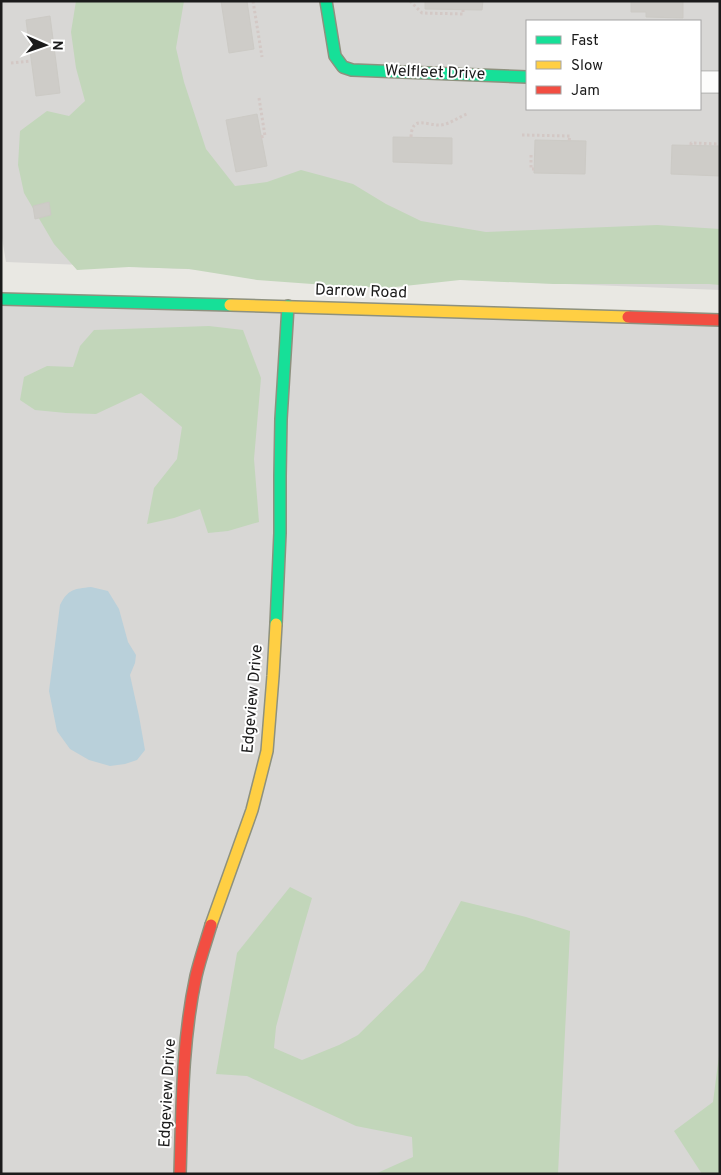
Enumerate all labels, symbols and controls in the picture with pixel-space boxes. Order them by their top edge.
north arrow [20,20,70,70]
legend [526,20,701,110]
text: Fast [571,32,599,51]
text: N [48,40,65,51]
text: Slow [571,57,603,76]
street label: Welfleet Drive [384,61,486,85]
text: Jam [571,82,600,101]
street label: Darrow Road [315,280,407,304]
street label: Edgeview Drive [238,644,268,754]
street label: Edgeview Drive [155,1038,181,1148]

